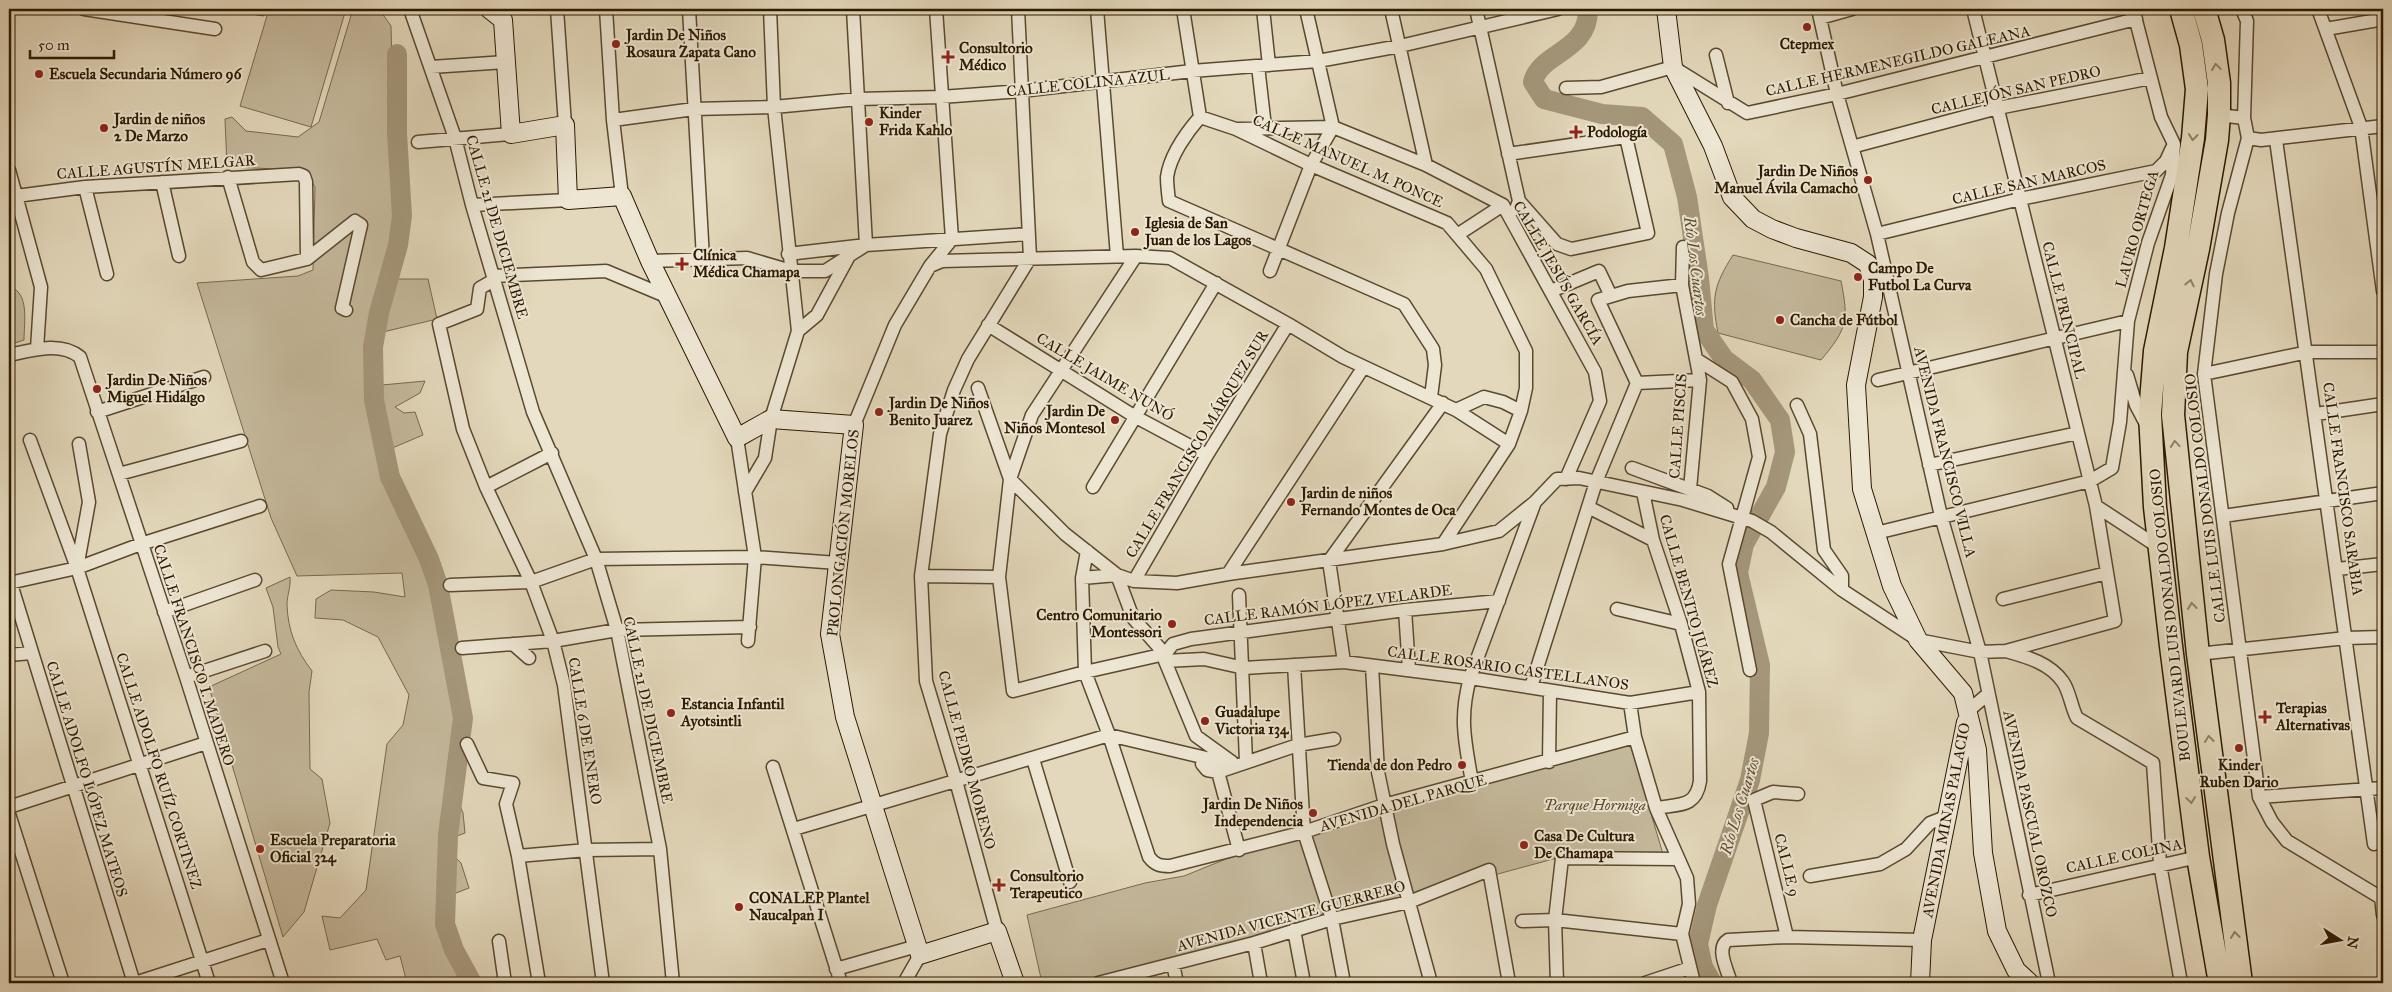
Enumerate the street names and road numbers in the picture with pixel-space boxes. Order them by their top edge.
street label: CALLE HERMENEGILDO GALEANA [1764,22,2032,100]
street label: CALLEJÓN SAN PEDRO [1929,61,2103,119]
street label: CALLE COLINA AZUL [1006,65,1170,101]
street label: CALLE MANUEL M. PONCE [1250,111,1446,211]
street label: CALLE 21 DE DICIEMBRE [462,133,532,321]
street label: CALLE AGUSTÍN MELGAR [56,150,256,183]
street label: CALLE SAN MARCOS [1950,156,2108,208]
street label: LAURO ORTEGA [2112,168,2162,290]
street label: CALLE JESÚS GARCÍA [1508,197,1608,349]
street label: CALLE PRINCIPAL [2038,240,2090,380]
street label: CALLE FRANCISCO MÁRQUEZ SUR [1121,326,1272,561]
street label: CALLE JAIME NUNÓ [1033,328,1177,426]
street label: AVENIDA FRANCISCO VILLA [1910,344,1980,559]
street label: CALLE LUIS DONALDO COLOSIO [2181,372,2229,624]
street label: CALLE PISCIS [1665,373,1691,479]
street label: CALLE FRANCISCO SARABIA [2319,381,2367,597]
street label: PROLONGACIÓN MORELOS [822,428,863,638]
street label: BOULEVARD LUIS DONALDO COLOSIO [2146,468,2194,762]
street label: CALLE BENITO JUÁREZ [1655,512,1723,690]
street label: CALLE FRANCISCO I. MADERO [150,542,238,768]
street label: CALLE RAMÓN LÓPEZ VELARDE [1203,580,1453,629]
street label: CALLE 21 DE DICIEMBRE [619,615,677,805]
street label: CALLE ROSARIO CASTELLANOS [1386,642,1630,694]
street label: CALLE ADOLFO RUÍZ CORTINEZ [112,650,207,891]
street label: CALLE 6 DE ENERO [564,656,606,806]
street label: CALLE ADOLFO LÓPEZ MATEOS [42,659,132,899]
street label: CALLE PEDRO MORENO [934,669,1000,851]
street label: AVENIDA PASCUAL OROZCO [1999,708,2061,919]
street label: AVENIDA MINAS PALACIO [1918,721,1974,920]
street label: AVENIDA DEL PARQUE [1317,771,1489,836]
street label: CALLE 9 [1770,832,1804,898]
street label: CALLE COLINA [2064,835,2184,877]
street label: AVENIDA VICENTE GUERRERO [1174,877,1407,955]

